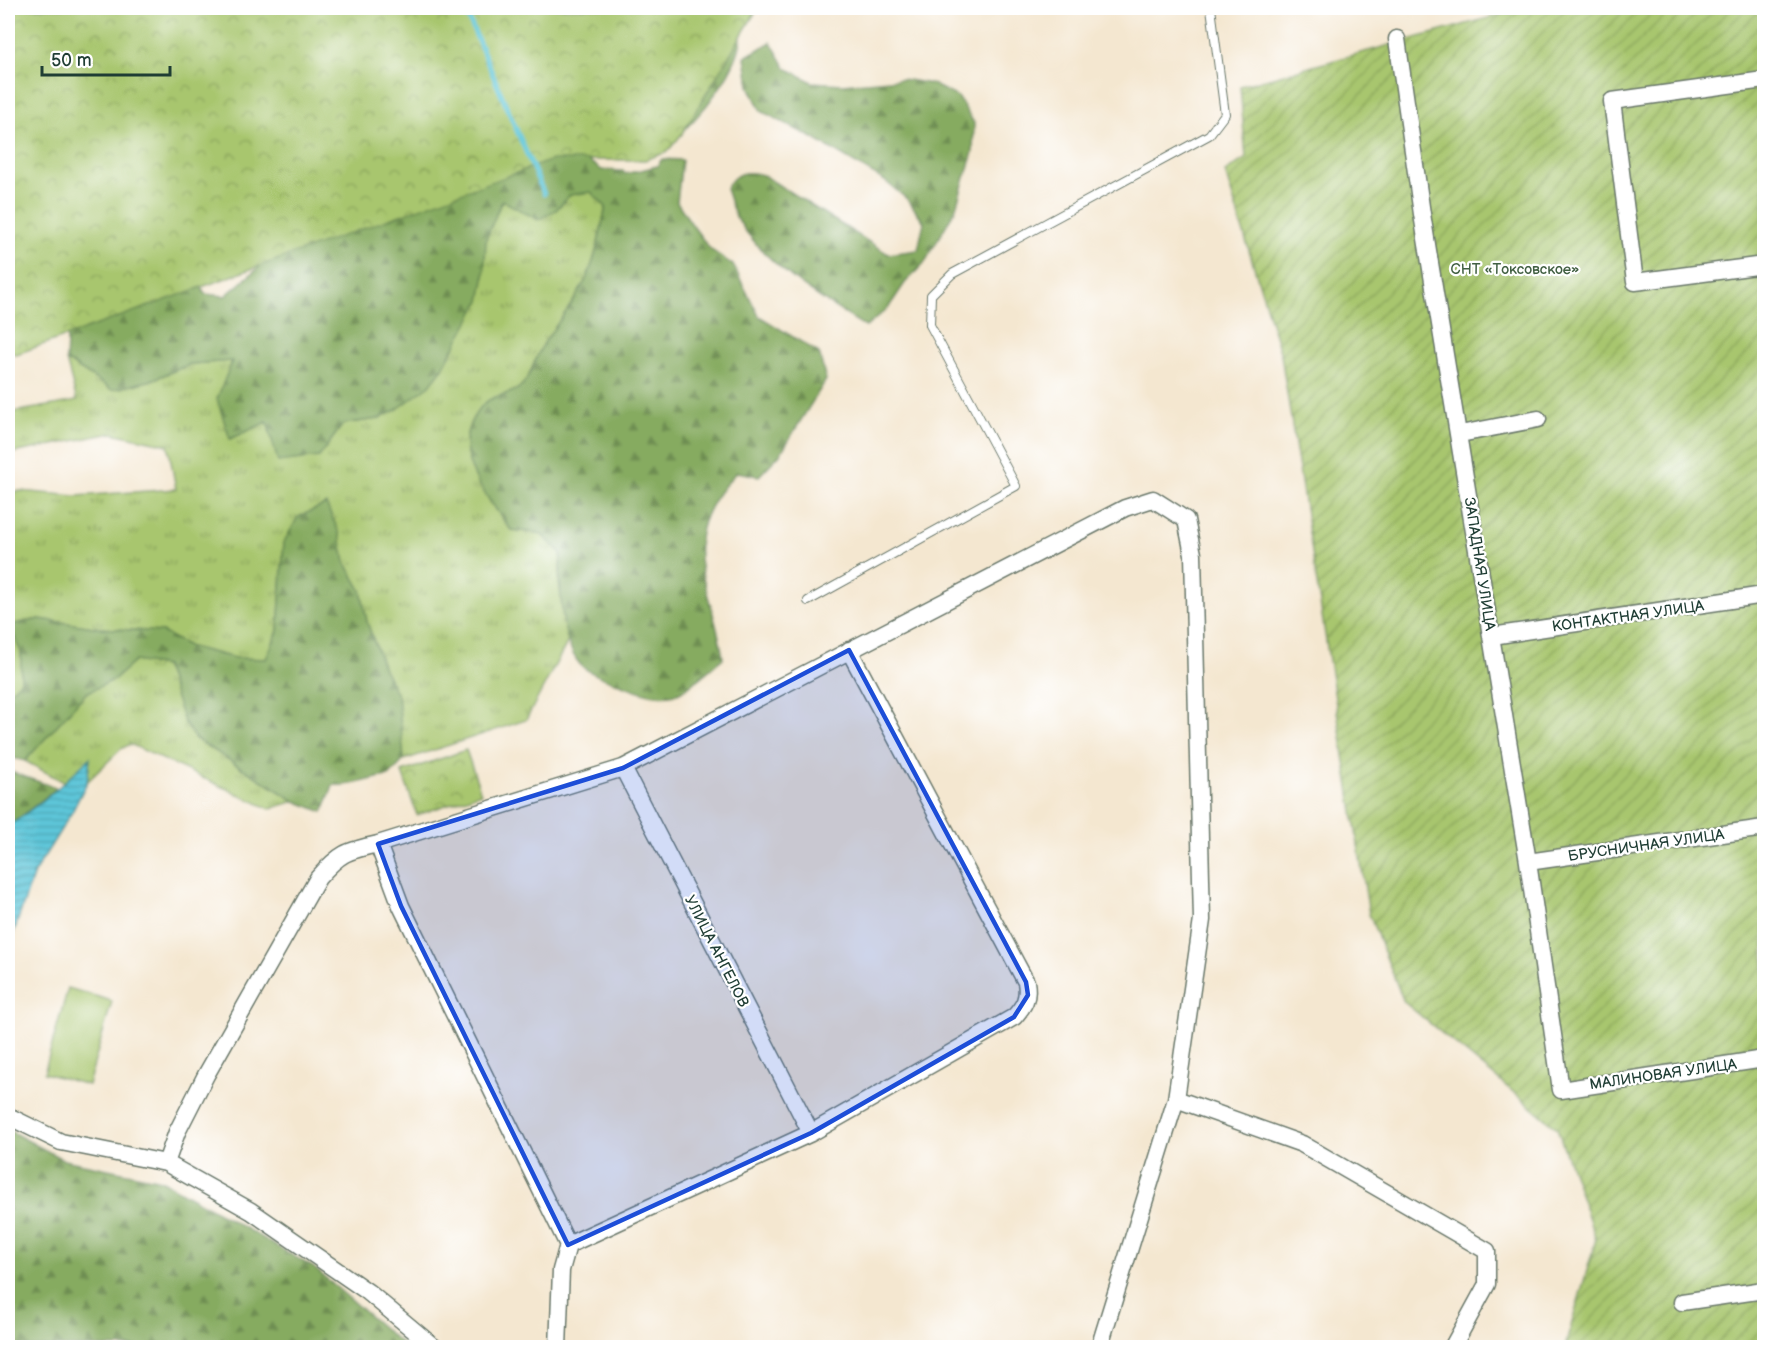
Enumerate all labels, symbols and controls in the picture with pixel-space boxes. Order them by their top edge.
scale bar [42,39,170,77]
text: 50 m [51,50,92,71]
park label: СНТ «Токсовское» [1451,260,1579,279]
street label: ЗАПАДНАЯ УЛИЦА [1460,496,1500,633]
street label: КОНТАКТНАЯ УЛИЦА [1551,596,1706,637]
street label: БРУСНИЧНАЯ УЛИЦА [1567,825,1726,866]
street label: УЛИЦА АНГЕЛОВ [680,892,753,1011]
street label: МАЛИНОВАЯ УЛИЦА [1588,1055,1739,1094]

